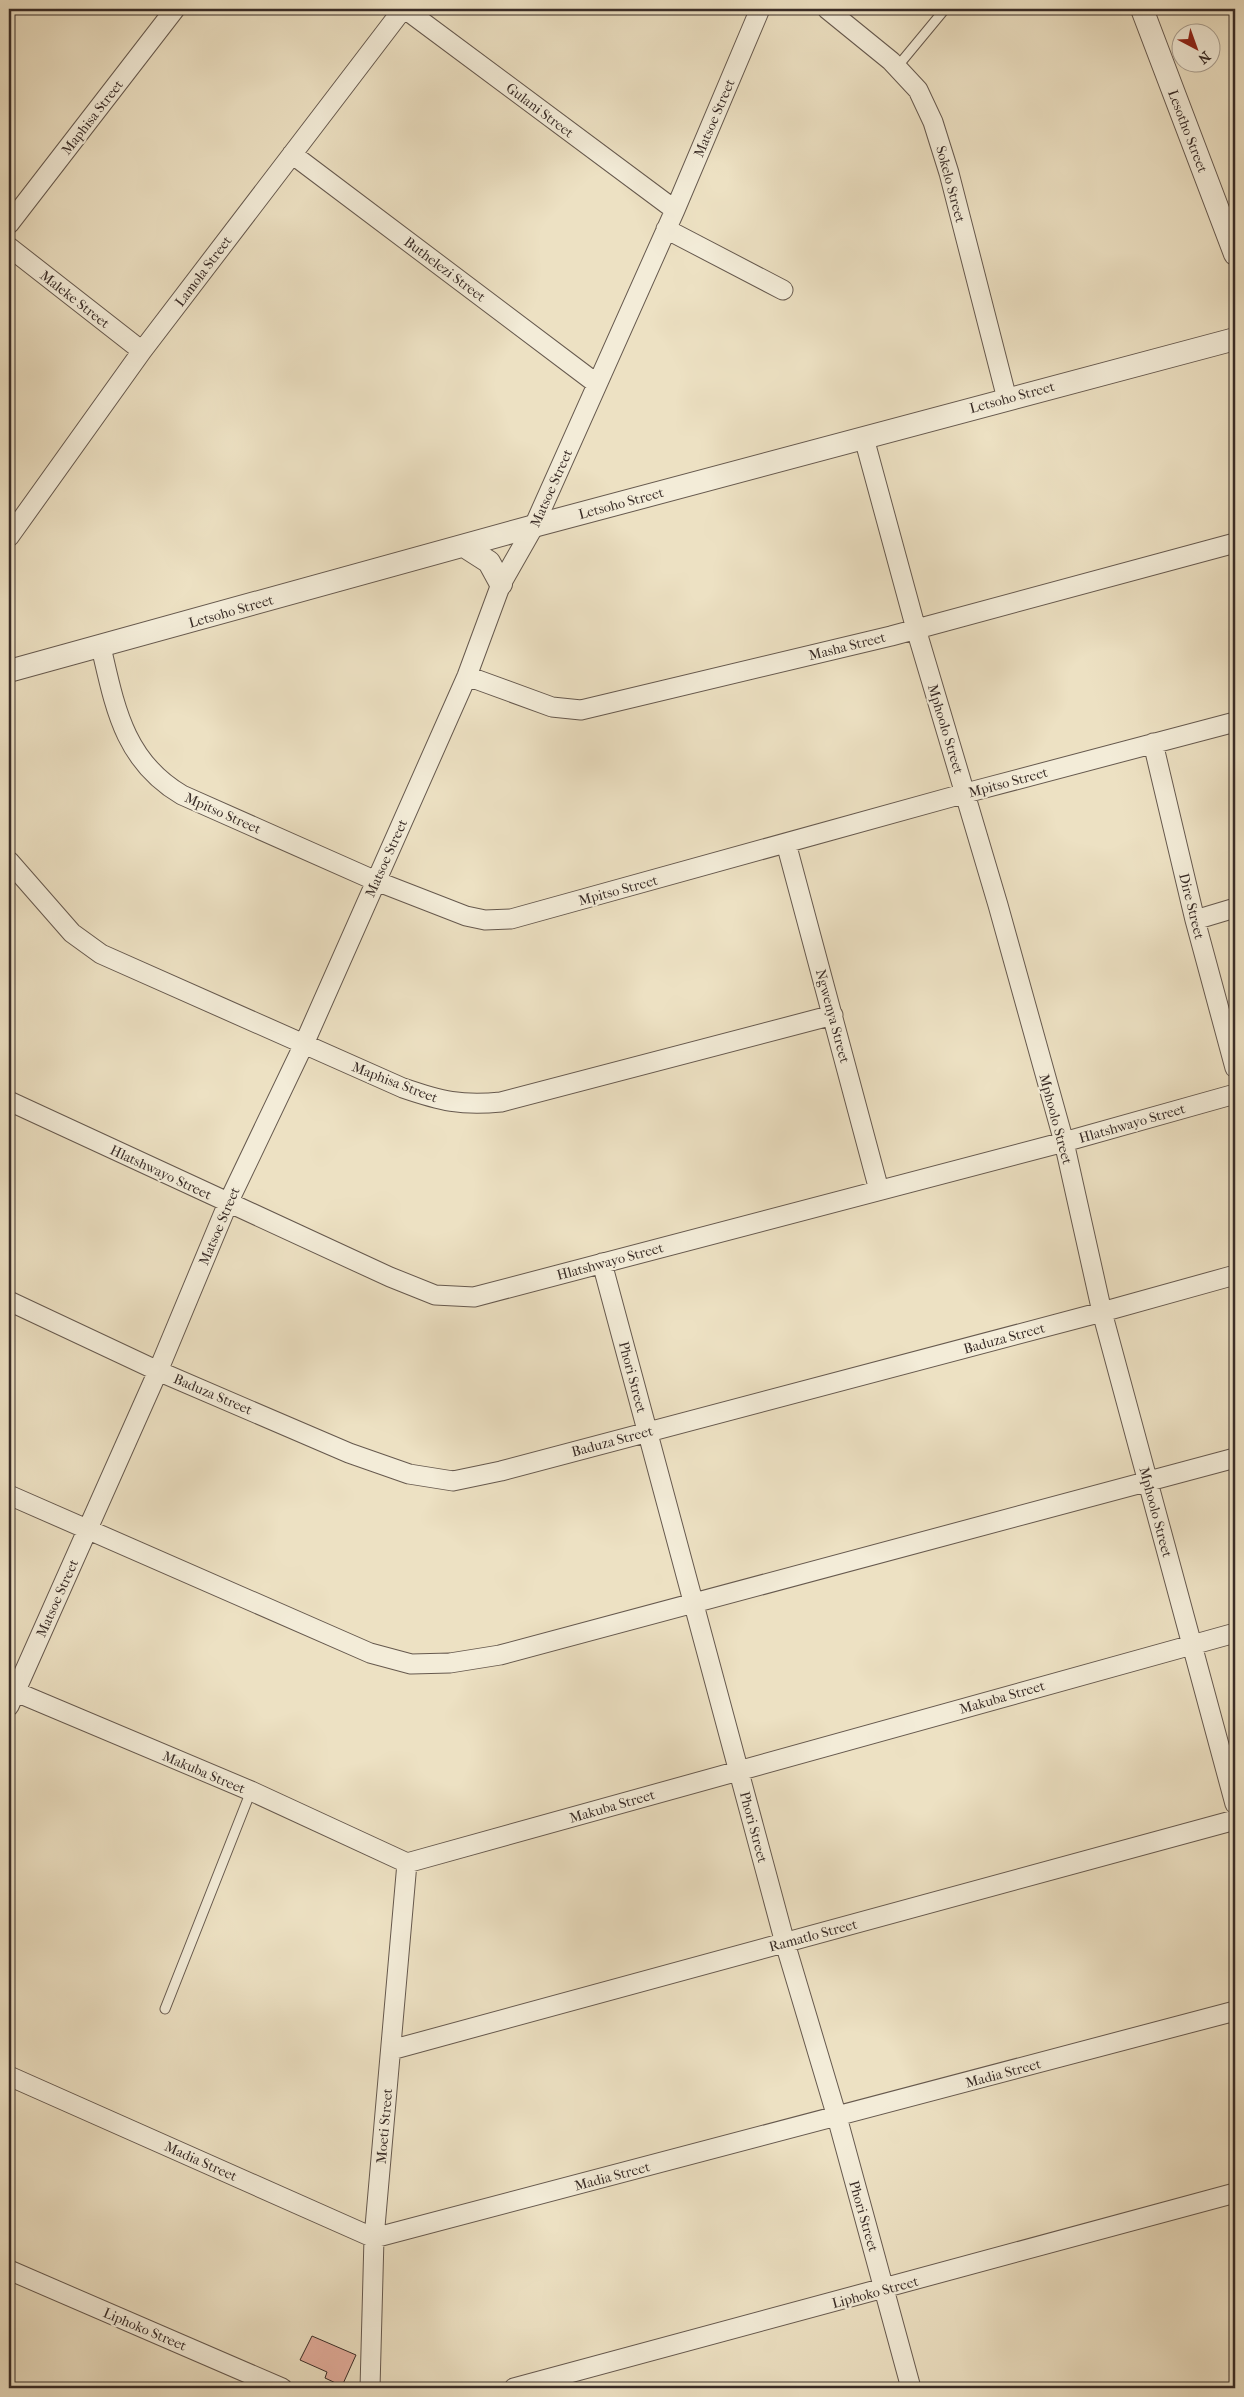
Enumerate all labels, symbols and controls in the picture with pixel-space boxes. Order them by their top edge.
north arrow [1172,22,1222,72]
text: N [1194,48,1214,68]
street label: Maphisa Street [58,76,127,158]
street label: Matsoe Street [690,76,739,160]
street label: Gulani Street [502,79,577,141]
street label: Lesotho Street [1164,87,1211,175]
street label: Sokelo Street [932,144,969,224]
street label: Lamola Street [171,233,235,310]
street label: Buthelezi Street [401,233,489,306]
street label: Maleke Street [36,267,113,332]
street label: Letsoho Street [968,378,1057,417]
street label: Matsoe Street [527,447,576,530]
street label: Letsoho Street [577,484,666,523]
street label: Letsoho Street [187,591,276,632]
street label: Masha Street [807,629,887,664]
street label: Mphoolo Street [924,682,967,776]
street label: Mpitso Street [967,764,1050,801]
street label: Mpitso Street [182,789,263,838]
street label: Matsoe Street [362,817,411,900]
street label: Dire Street [1175,871,1208,941]
street label: Mpitso Street [577,872,660,909]
street label: Ngwenya Street [812,967,853,1065]
street label: Maphisa Street [350,1058,440,1107]
street label: Mphoolo Street [1035,1072,1076,1166]
street label: Hlatshwayo Street [1077,1100,1187,1147]
street label: Hlatshwayo Street [107,1142,214,1203]
street label: Matsoe Street [195,1184,244,1268]
street label: Hlatshwayo Street [555,1239,665,1284]
street label: Baduza Street [962,1319,1047,1358]
street label: Phori Street [615,1340,650,1415]
street label: Baduza Street [171,1370,255,1419]
street label: Baduza Street [570,1422,655,1461]
street label: Mphoolo Street [1135,1465,1176,1559]
street label: Matsoe Street [33,1557,82,1640]
street label: Makuba Street [957,1677,1047,1718]
street label: Makuba Street [160,1747,248,1797]
street label: Makuba Street [567,1786,657,1827]
street label: Phori Street [736,1790,771,1865]
street label: Ramatlo Street [767,1916,859,1955]
street label: Madia Street [964,2055,1043,2092]
street label: Moeti Street [373,2088,396,2165]
street label: Madia Street [162,2138,240,2185]
street label: Madia Street [573,2158,652,2195]
street label: Phori Street [845,2179,882,2254]
street label: Liphoko Street [830,2273,920,2312]
street label: Liphoko Street [101,2304,189,2355]

